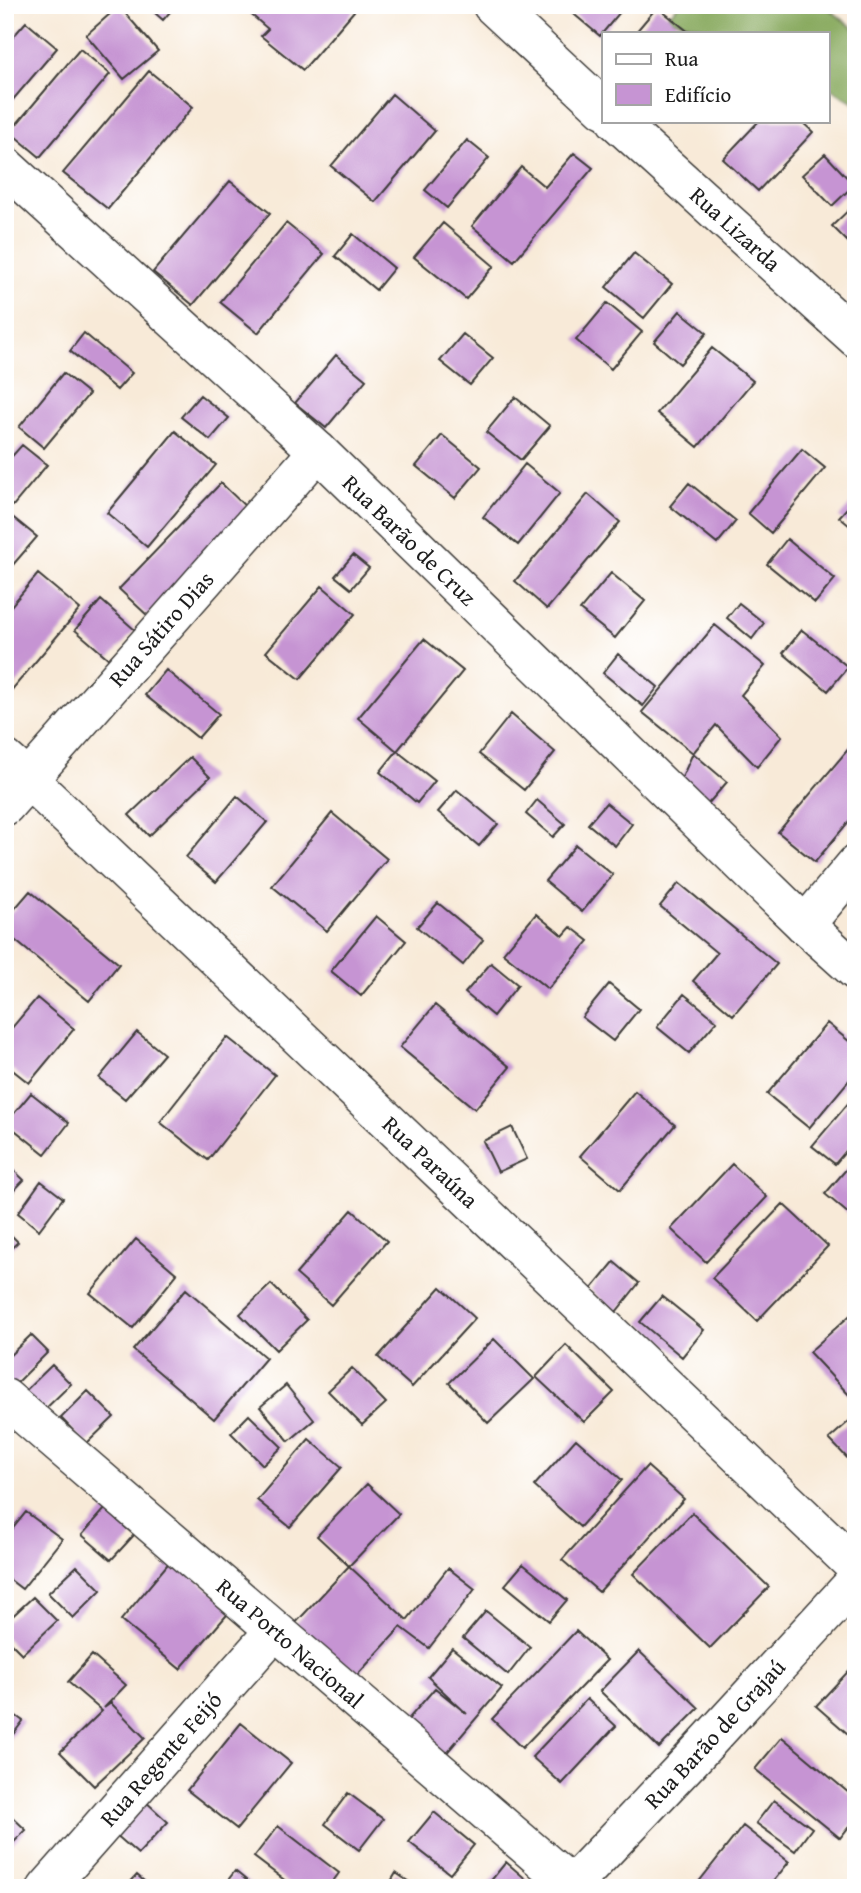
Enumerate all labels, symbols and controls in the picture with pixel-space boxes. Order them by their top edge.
legend [602,32,830,122]
text: Rua [665,43,698,74]
text: Edifício [665,79,731,110]
street label: Rua Lizarda [683,179,789,279]
street label: Rua Barão de Cruz [335,467,484,613]
street label: Rua Sátiro Dias [100,563,221,694]
street label: Rua Paraúna [375,1108,486,1215]
street label: Rua Porto Nacional [210,1570,371,1715]
street label: Rua Barão de Grajaú [636,1651,793,1816]
street label: Rua Regente Feijó [92,1684,229,1834]

